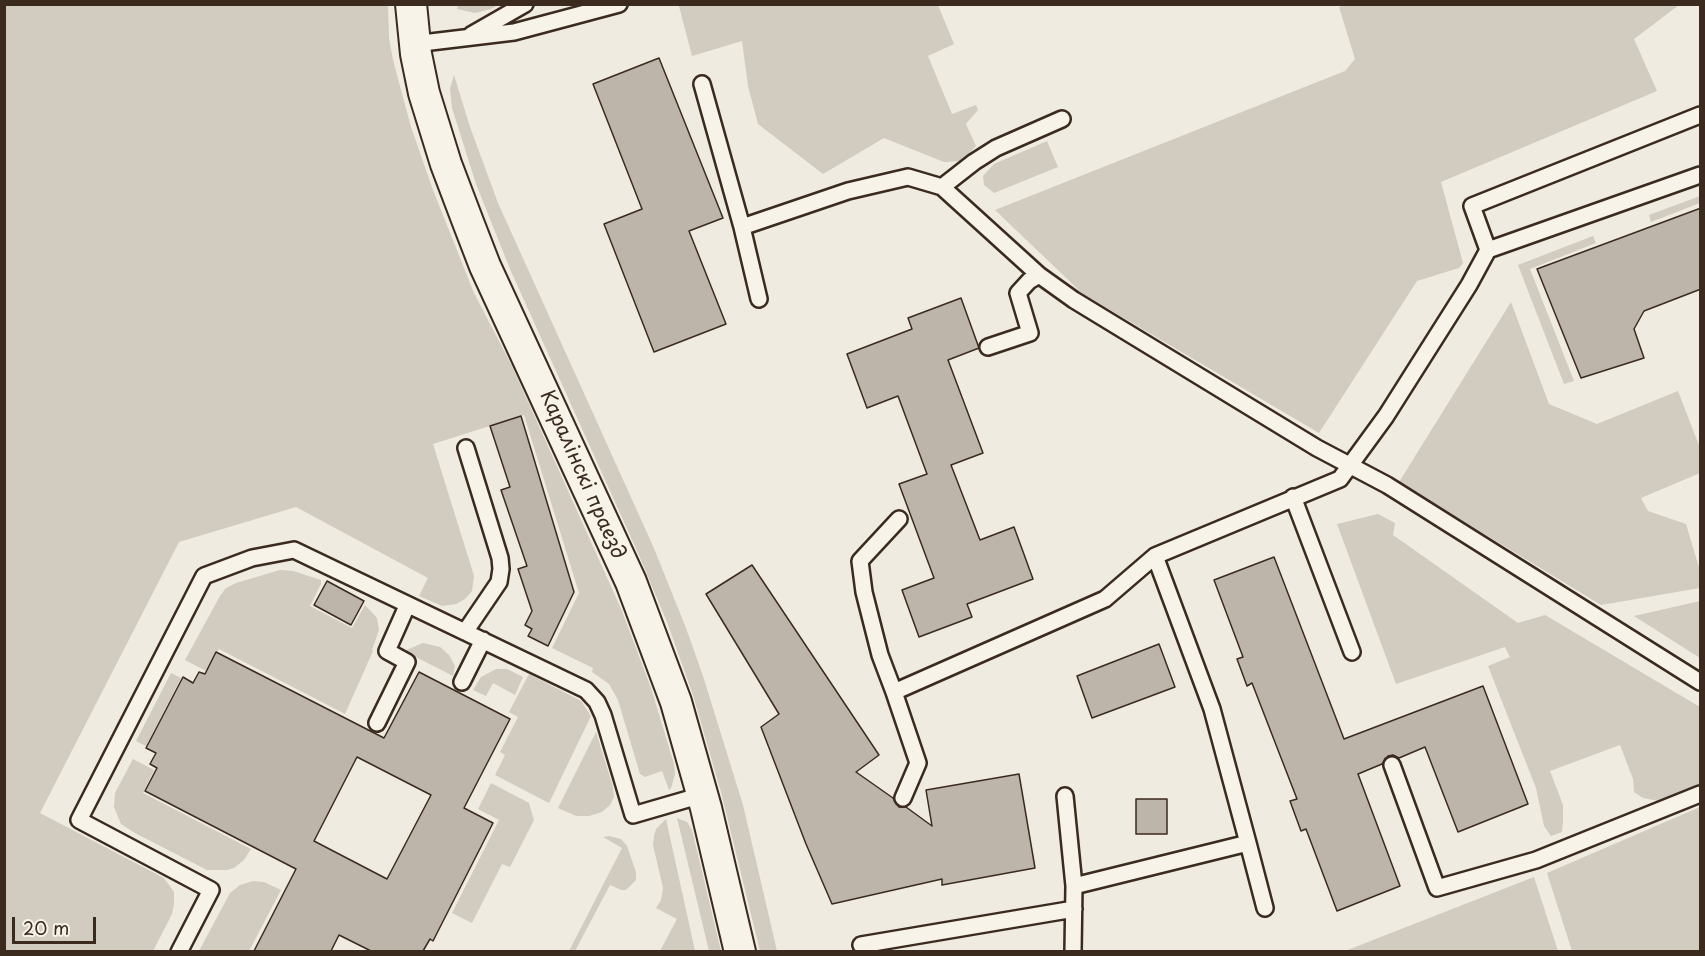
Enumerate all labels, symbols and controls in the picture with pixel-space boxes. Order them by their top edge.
street label: Каралінскі праезд [534,387,630,563]
scale bar [15,905,99,943]
text: 20 m [23,914,69,941]

